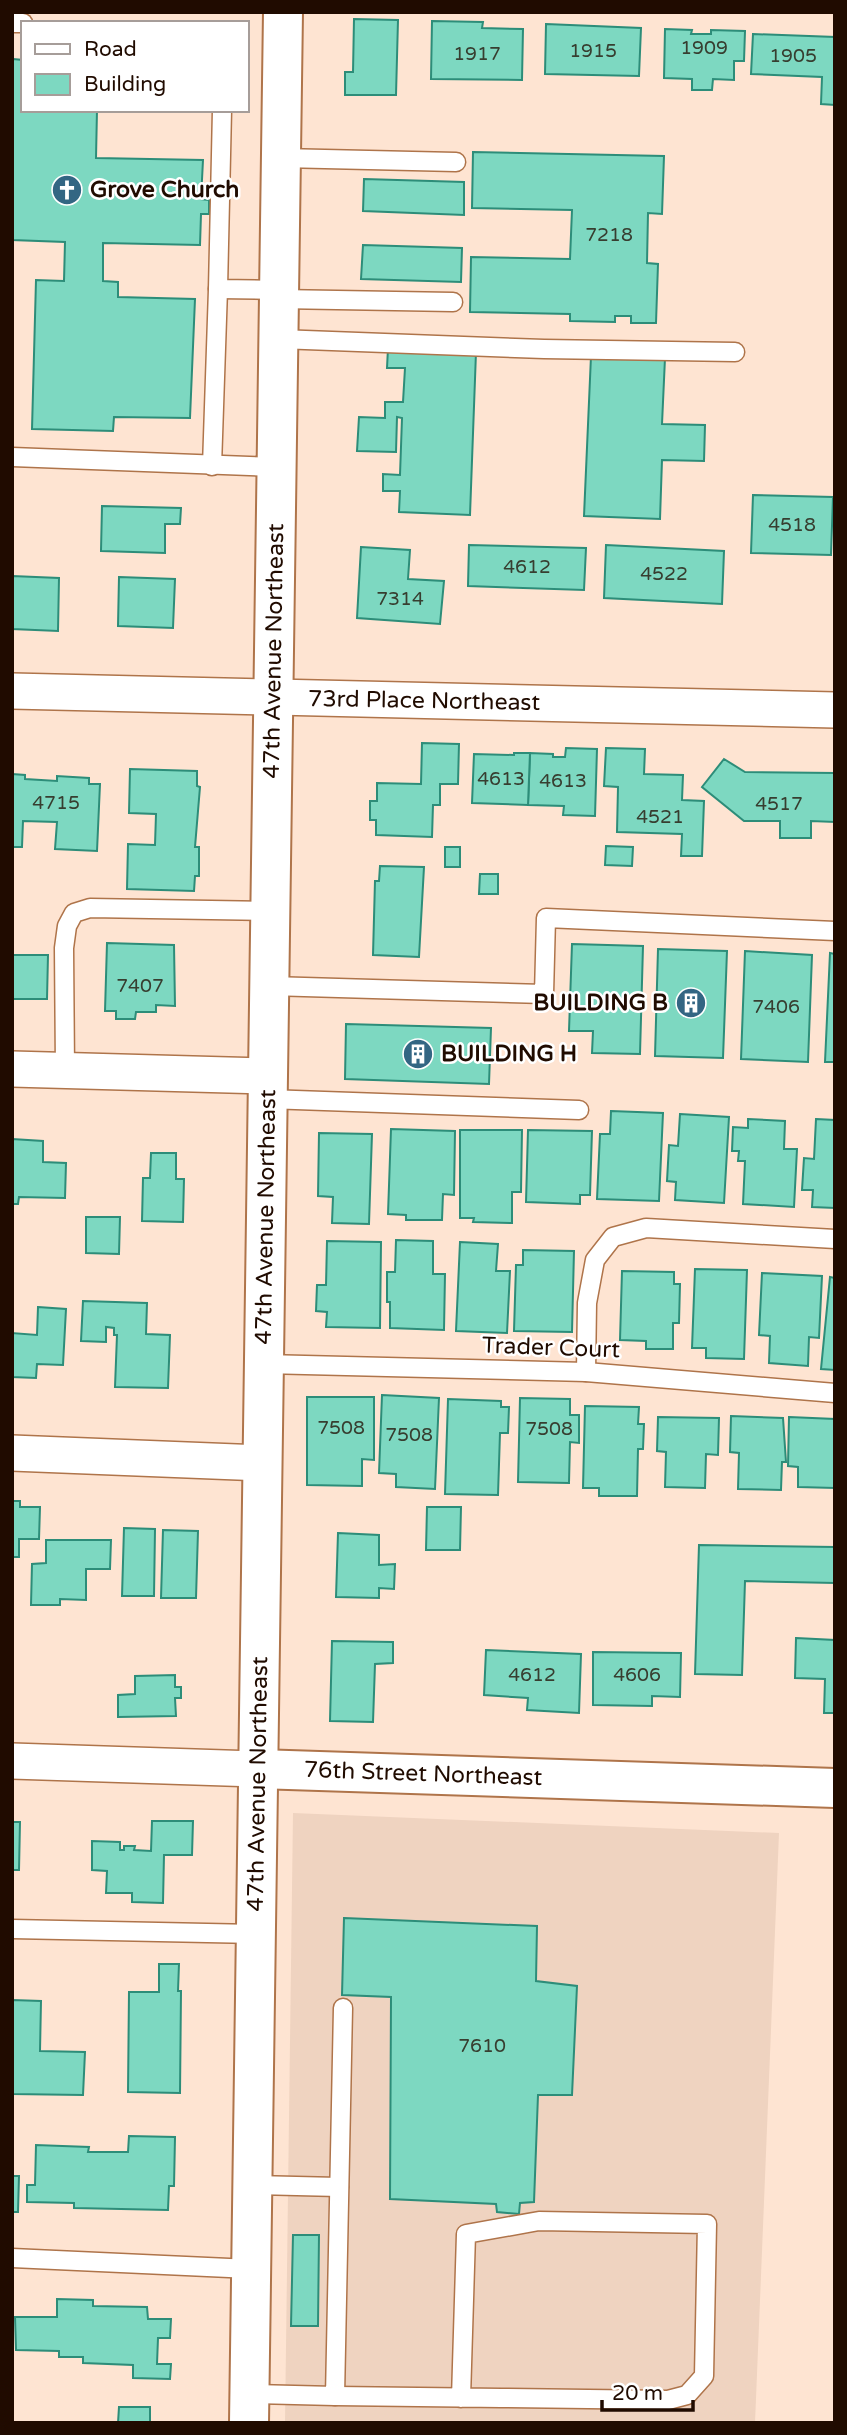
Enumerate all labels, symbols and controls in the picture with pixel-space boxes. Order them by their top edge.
legend [21,21,248,112]
text: Road [84,37,137,62]
house number: 1909 [680,37,728,59]
house number: 1915 [569,40,617,62]
house number: 1917 [453,43,501,65]
house number: 1905 [769,45,817,67]
text: Building [84,72,166,97]
church icon: Grove Church [50,173,84,207]
place label: Grove Church [90,176,239,204]
house number: 7218 [585,224,633,246]
house number: 4518 [768,514,816,536]
street label: 47th Avenue Northeast [258,523,290,779]
house number: 4612 [503,556,551,578]
house number: 4522 [640,563,688,585]
house number: 7314 [376,588,424,610]
street label: 73rd Place Northeast [308,685,541,717]
house number: 4613 [477,768,525,790]
house number: 4613 [539,770,587,792]
house number: 4715 [32,792,80,814]
house number: 4517 [755,793,803,815]
house number: 4521 [636,806,684,828]
house number: 7407 [116,975,164,997]
building icon: BUILDING B [674,986,708,1020]
place label: BUILDING B [533,989,668,1017]
house number: 7406 [752,996,800,1018]
building icon: BUILDING H [401,1037,435,1071]
place label: BUILDING H [441,1040,577,1068]
street label: 47th Avenue Northeast [250,1089,282,1345]
street label: Trader Court [482,1332,621,1364]
house number: 7508 [317,1417,365,1439]
house number: 7508 [525,1418,573,1440]
house number: 7508 [385,1424,433,1446]
street label: 47th Avenue Northeast [242,1656,274,1912]
house number: 4612 [508,1664,556,1686]
house number: 4606 [613,1664,661,1686]
street label: 76th Street Northeast [303,1756,543,1792]
house number: 7610 [458,2035,506,2057]
scale bar [602,2368,693,2412]
text: 20 m [612,2381,663,2406]

